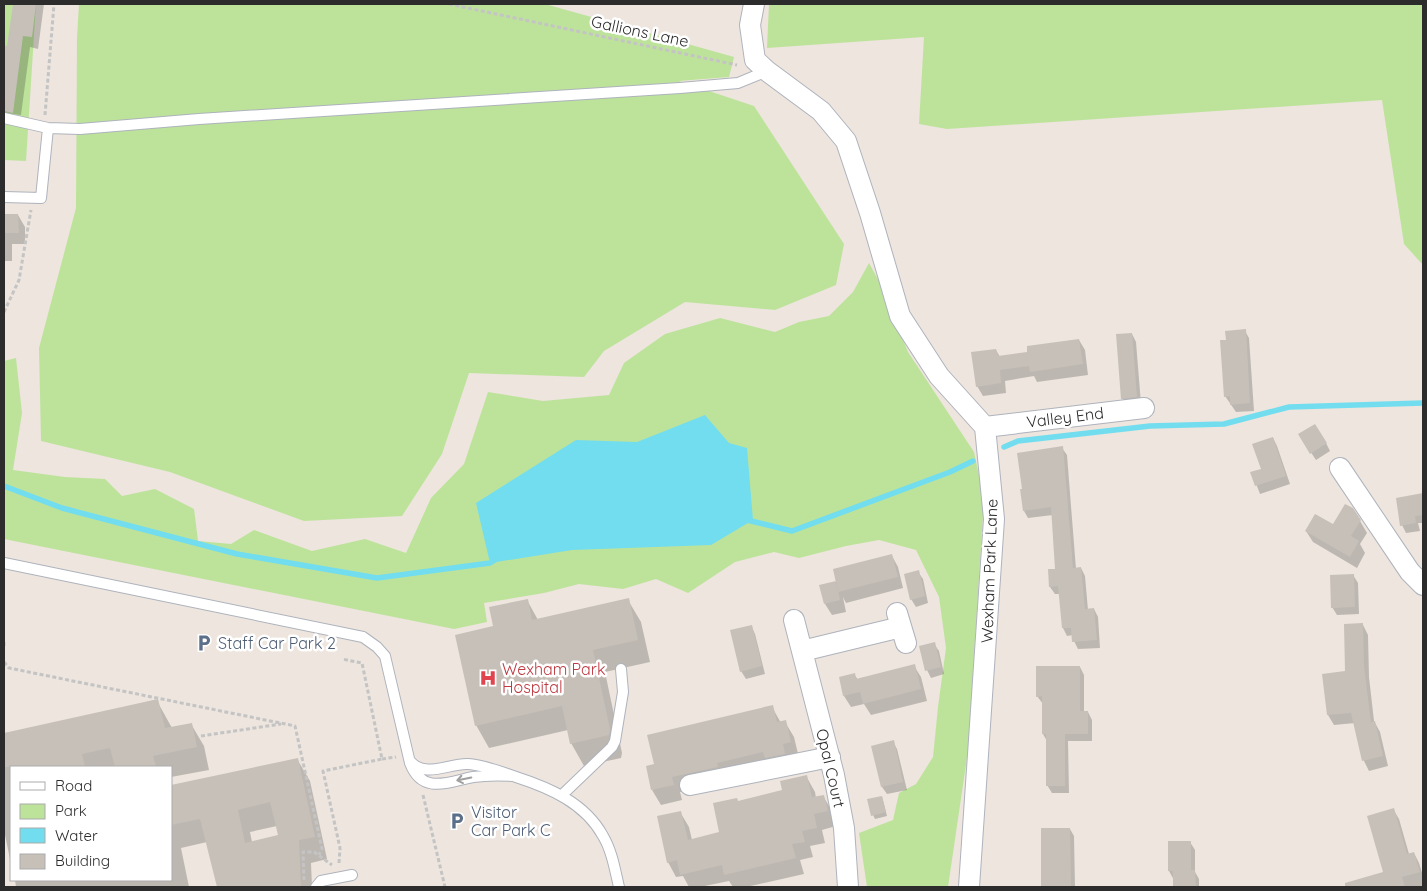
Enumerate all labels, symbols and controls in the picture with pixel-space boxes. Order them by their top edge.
street label: Gallions Lane [589,11,691,51]
street label: Valley End [1025,402,1105,432]
street label: Wexham Park Lane [976,499,1002,643]
parking icon: Staff Car Park 2 [194,633,214,653]
place label: Staff Car Park 2 [218,633,336,653]
place label: Wexham Park Hospital [502,659,606,697]
hospital icon: Wexham Park Hospital [478,668,498,688]
street label: Opal Court [812,727,850,809]
legend [10,766,172,881]
one-way arrow [456,775,472,785]
text: Road [55,776,92,795]
text: Park [55,801,87,820]
place label: Visitor Car Park C [471,802,550,840]
parking icon: Visitor Car Park C [447,811,467,831]
text: Water [55,826,98,845]
text: Building [55,851,110,870]

